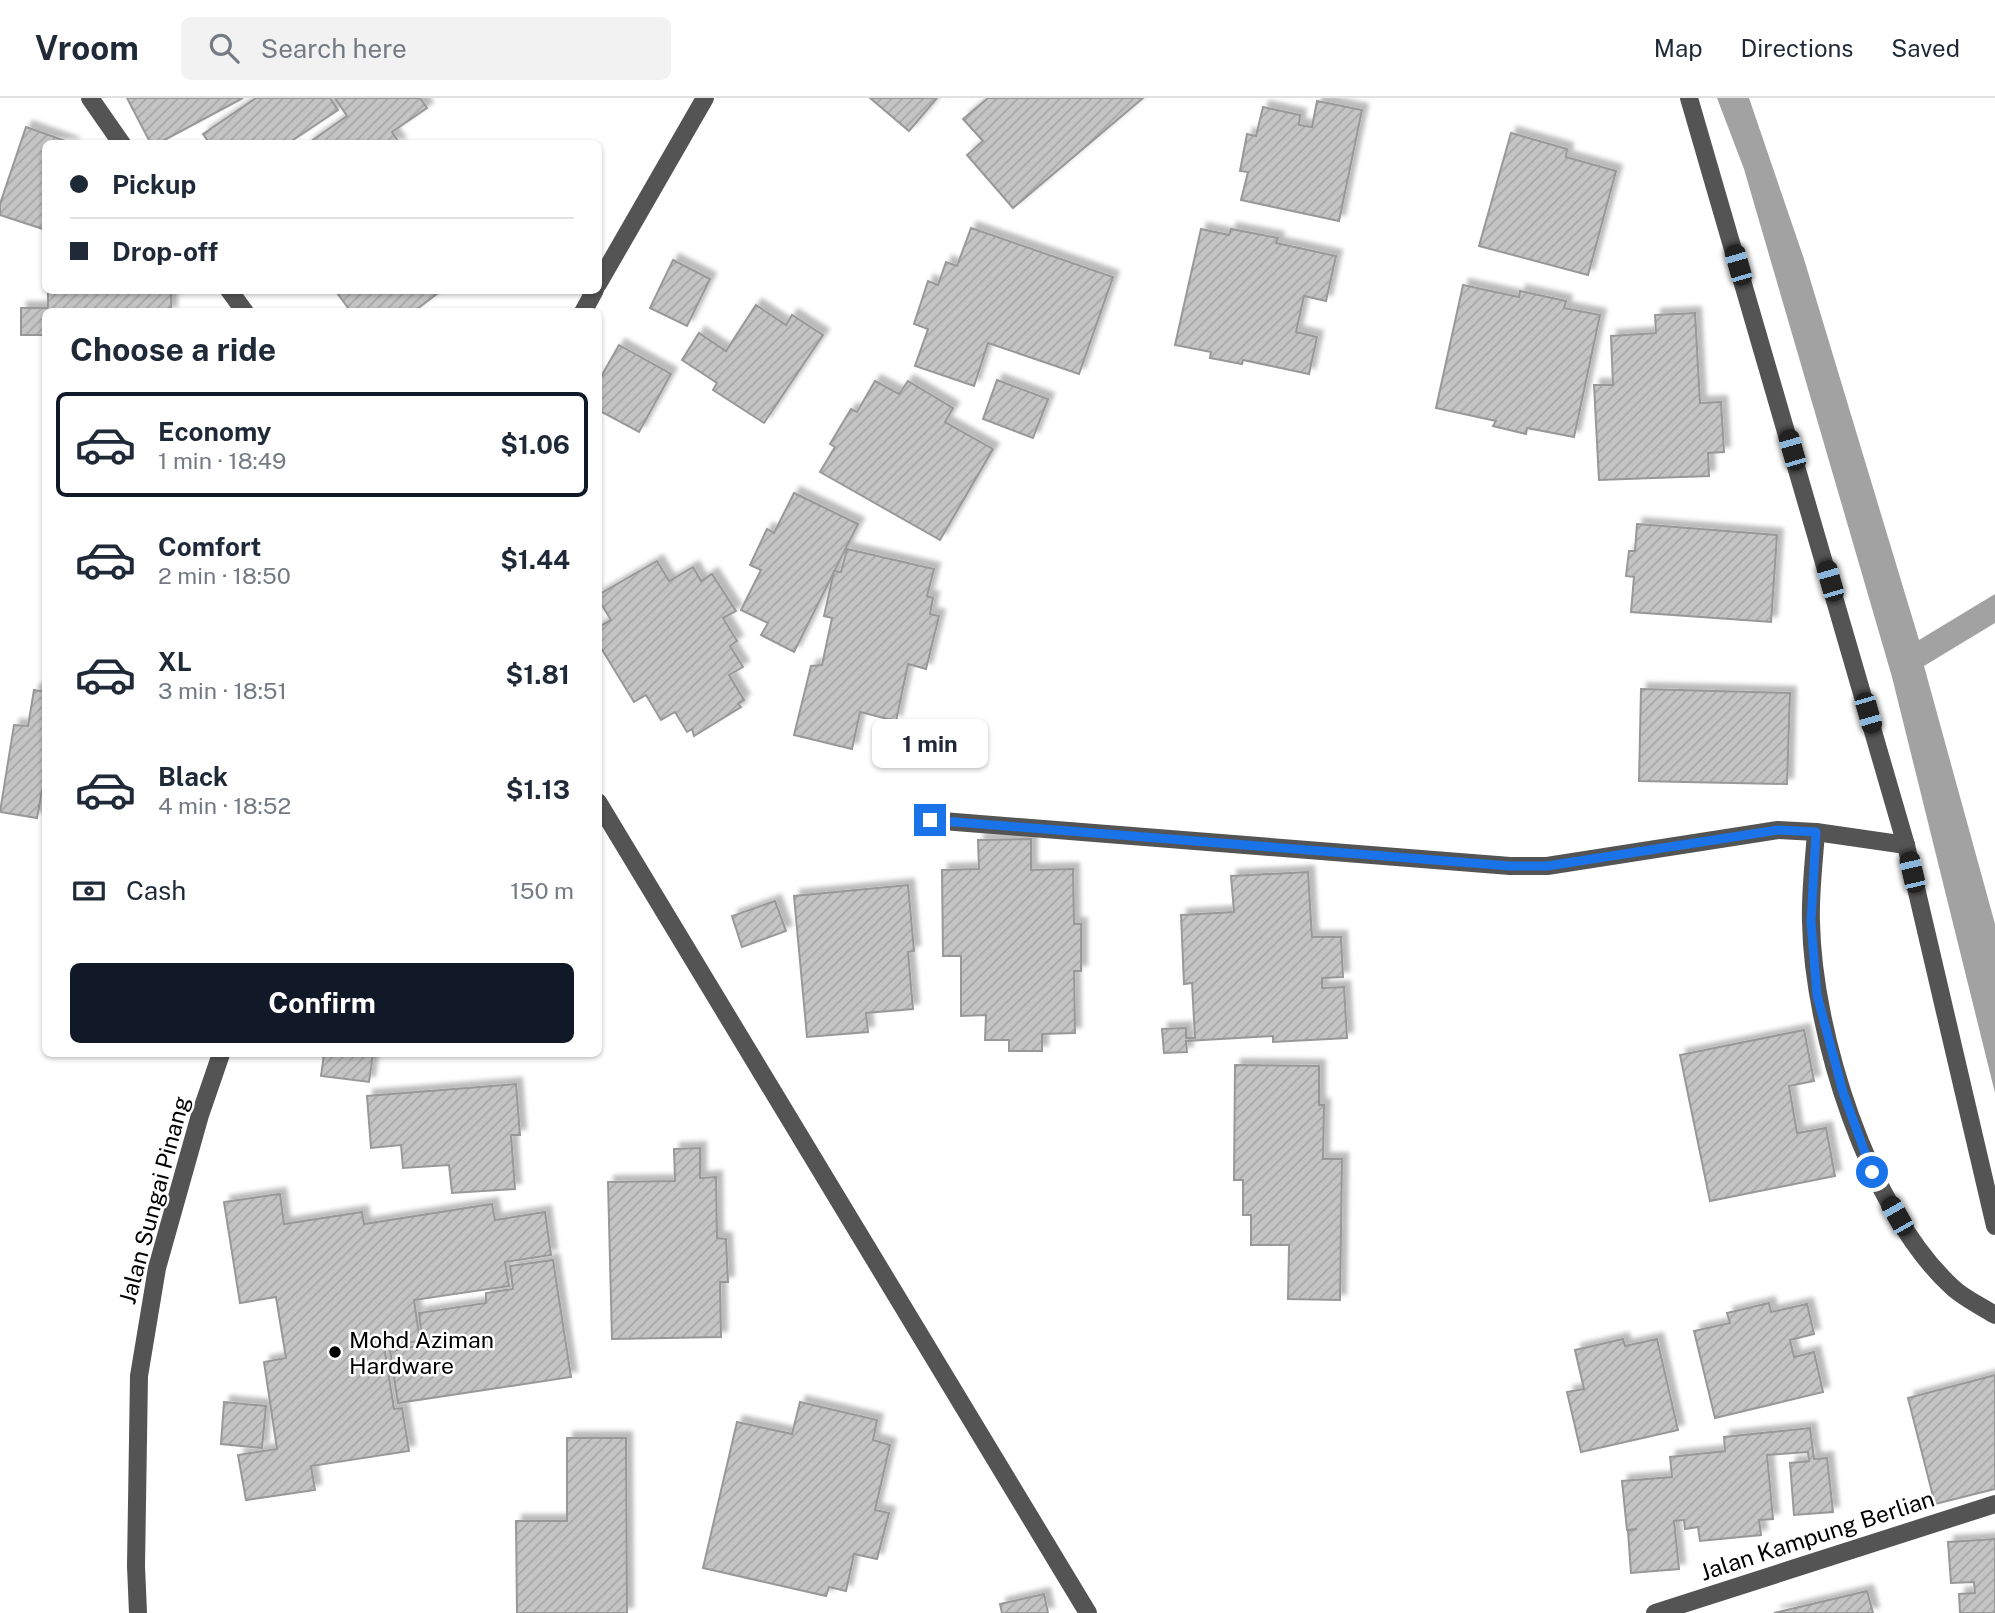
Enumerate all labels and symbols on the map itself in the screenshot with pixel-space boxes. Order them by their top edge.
car [1723,242,1754,288]
car [1777,427,1808,473]
car [1815,558,1846,604]
car [1853,690,1884,736]
callout: 1 min [872,718,988,768]
route end [914,804,946,836]
car [1898,849,1927,895]
street label: Jalan Sungai Pinang [113,1093,195,1307]
route start [1856,1156,1888,1188]
car [1878,1193,1917,1239]
place label: Mohd Aziman Hardware [349,1326,494,1379]
marker: Mohd Aziman Hardware [327,1344,343,1360]
street label: Jalan Kampung Berlian [1697,1484,1937,1586]

